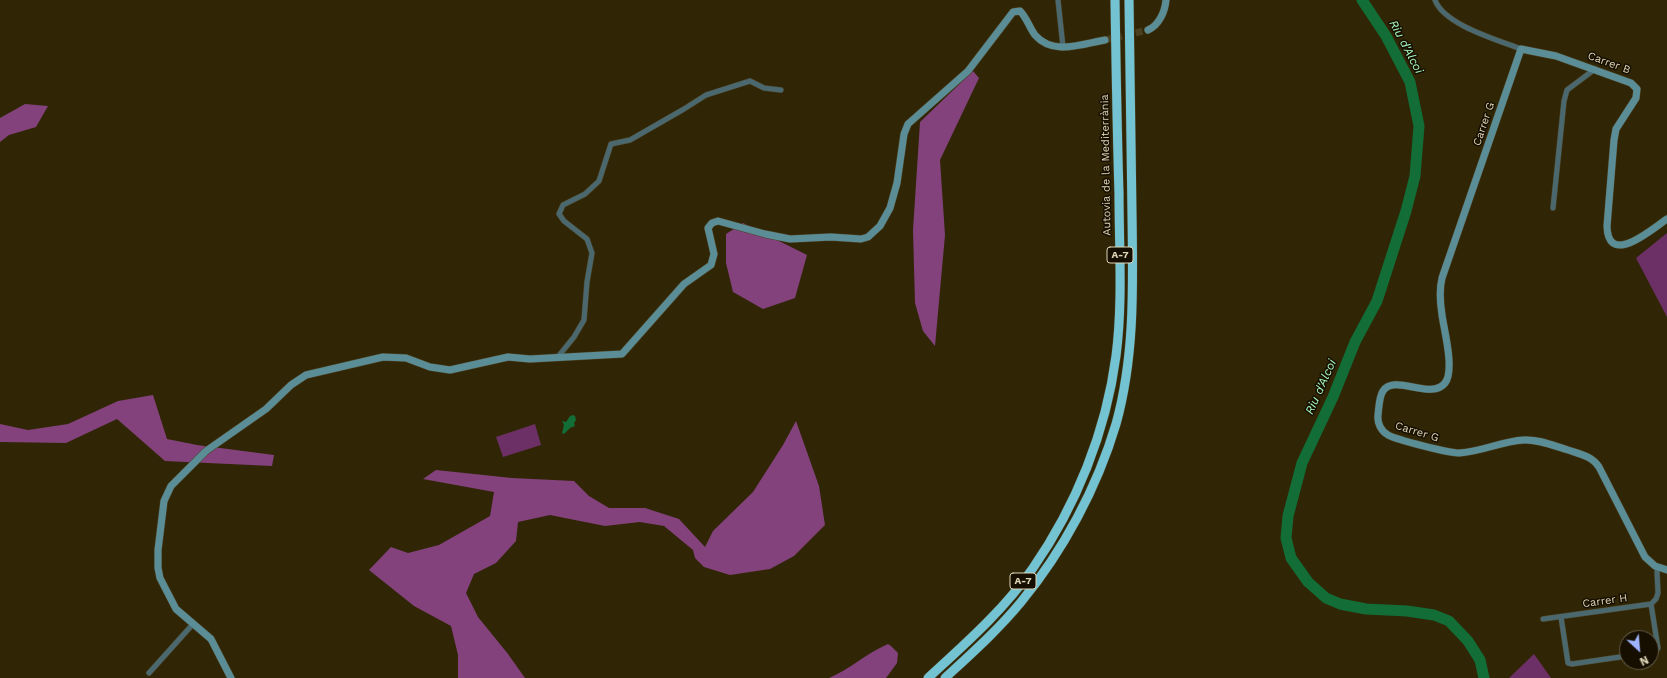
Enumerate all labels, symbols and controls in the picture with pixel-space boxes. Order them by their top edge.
water label: Riu d'Alcoi [1386,18,1426,76]
street label: Carrer B [1586,49,1632,77]
street label: Autovia de la Mediterrània [1098,94,1114,236]
street label: Carrer G [1470,101,1498,147]
road number: A-7 [1107,247,1133,263]
water label: Riu d'Alcoi [1302,357,1340,417]
street label: Carrer G [1393,419,1441,445]
road number: A-7 [1010,573,1036,589]
street label: Carrer H [1582,591,1628,611]
north arrow [1619,630,1659,670]
text: N [1638,653,1651,668]

